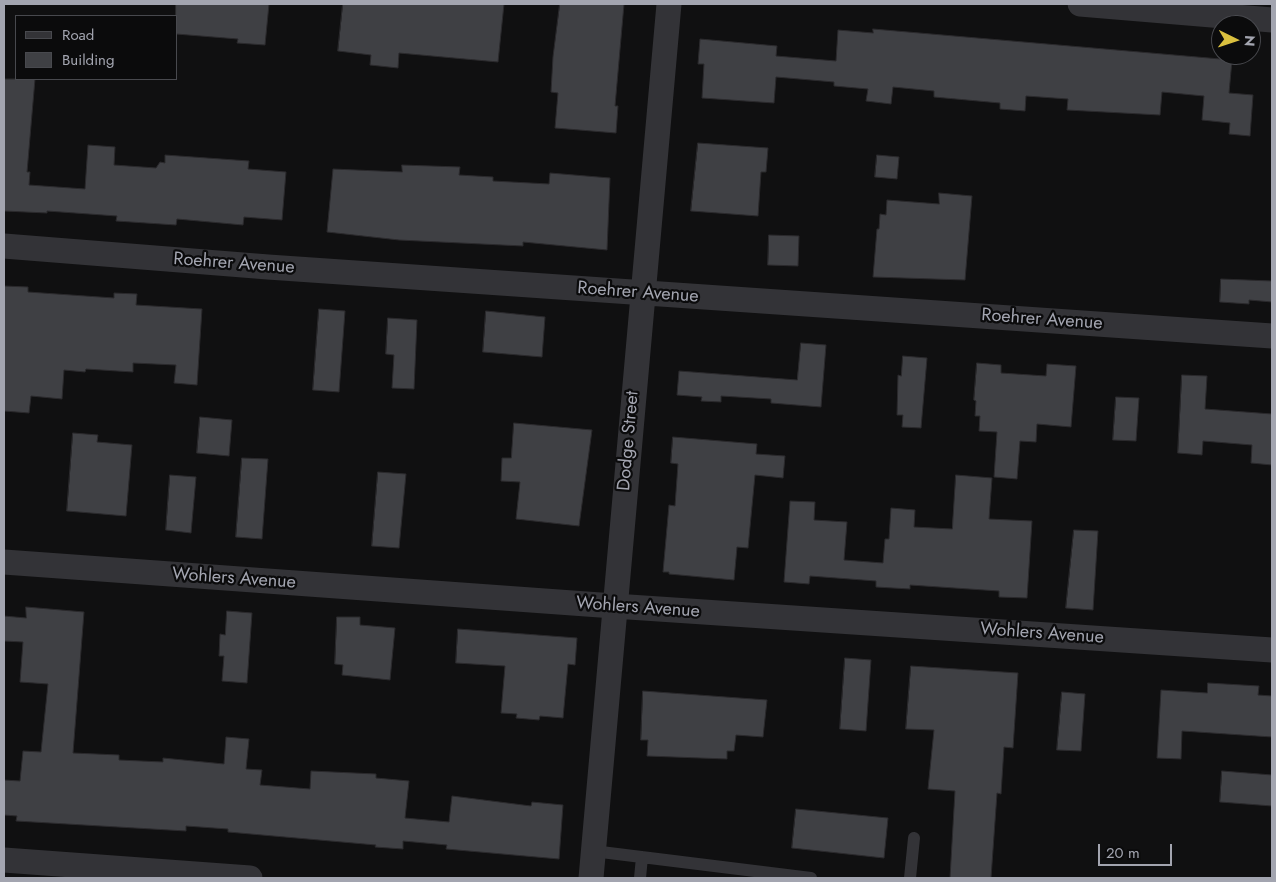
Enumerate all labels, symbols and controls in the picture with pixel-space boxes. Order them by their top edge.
legend [15,15,178,80]
north arrow [1211,15,1261,65]
text: Road [62,24,94,46]
text: N [1240,35,1260,47]
text: Building [62,49,114,71]
street label: Roehrer Avenue [173,249,295,279]
street label: Roehrer Avenue [577,278,699,308]
street label: Roehrer Avenue [981,305,1103,335]
street label: Dodge Street [614,390,644,492]
street label: Wohlers Avenue [171,564,297,594]
street label: Wohlers Avenue [575,593,701,623]
street label: Wohlers Avenue [979,619,1105,649]
scale bar [1101,834,1175,866]
text: 20 m [1106,842,1140,864]

